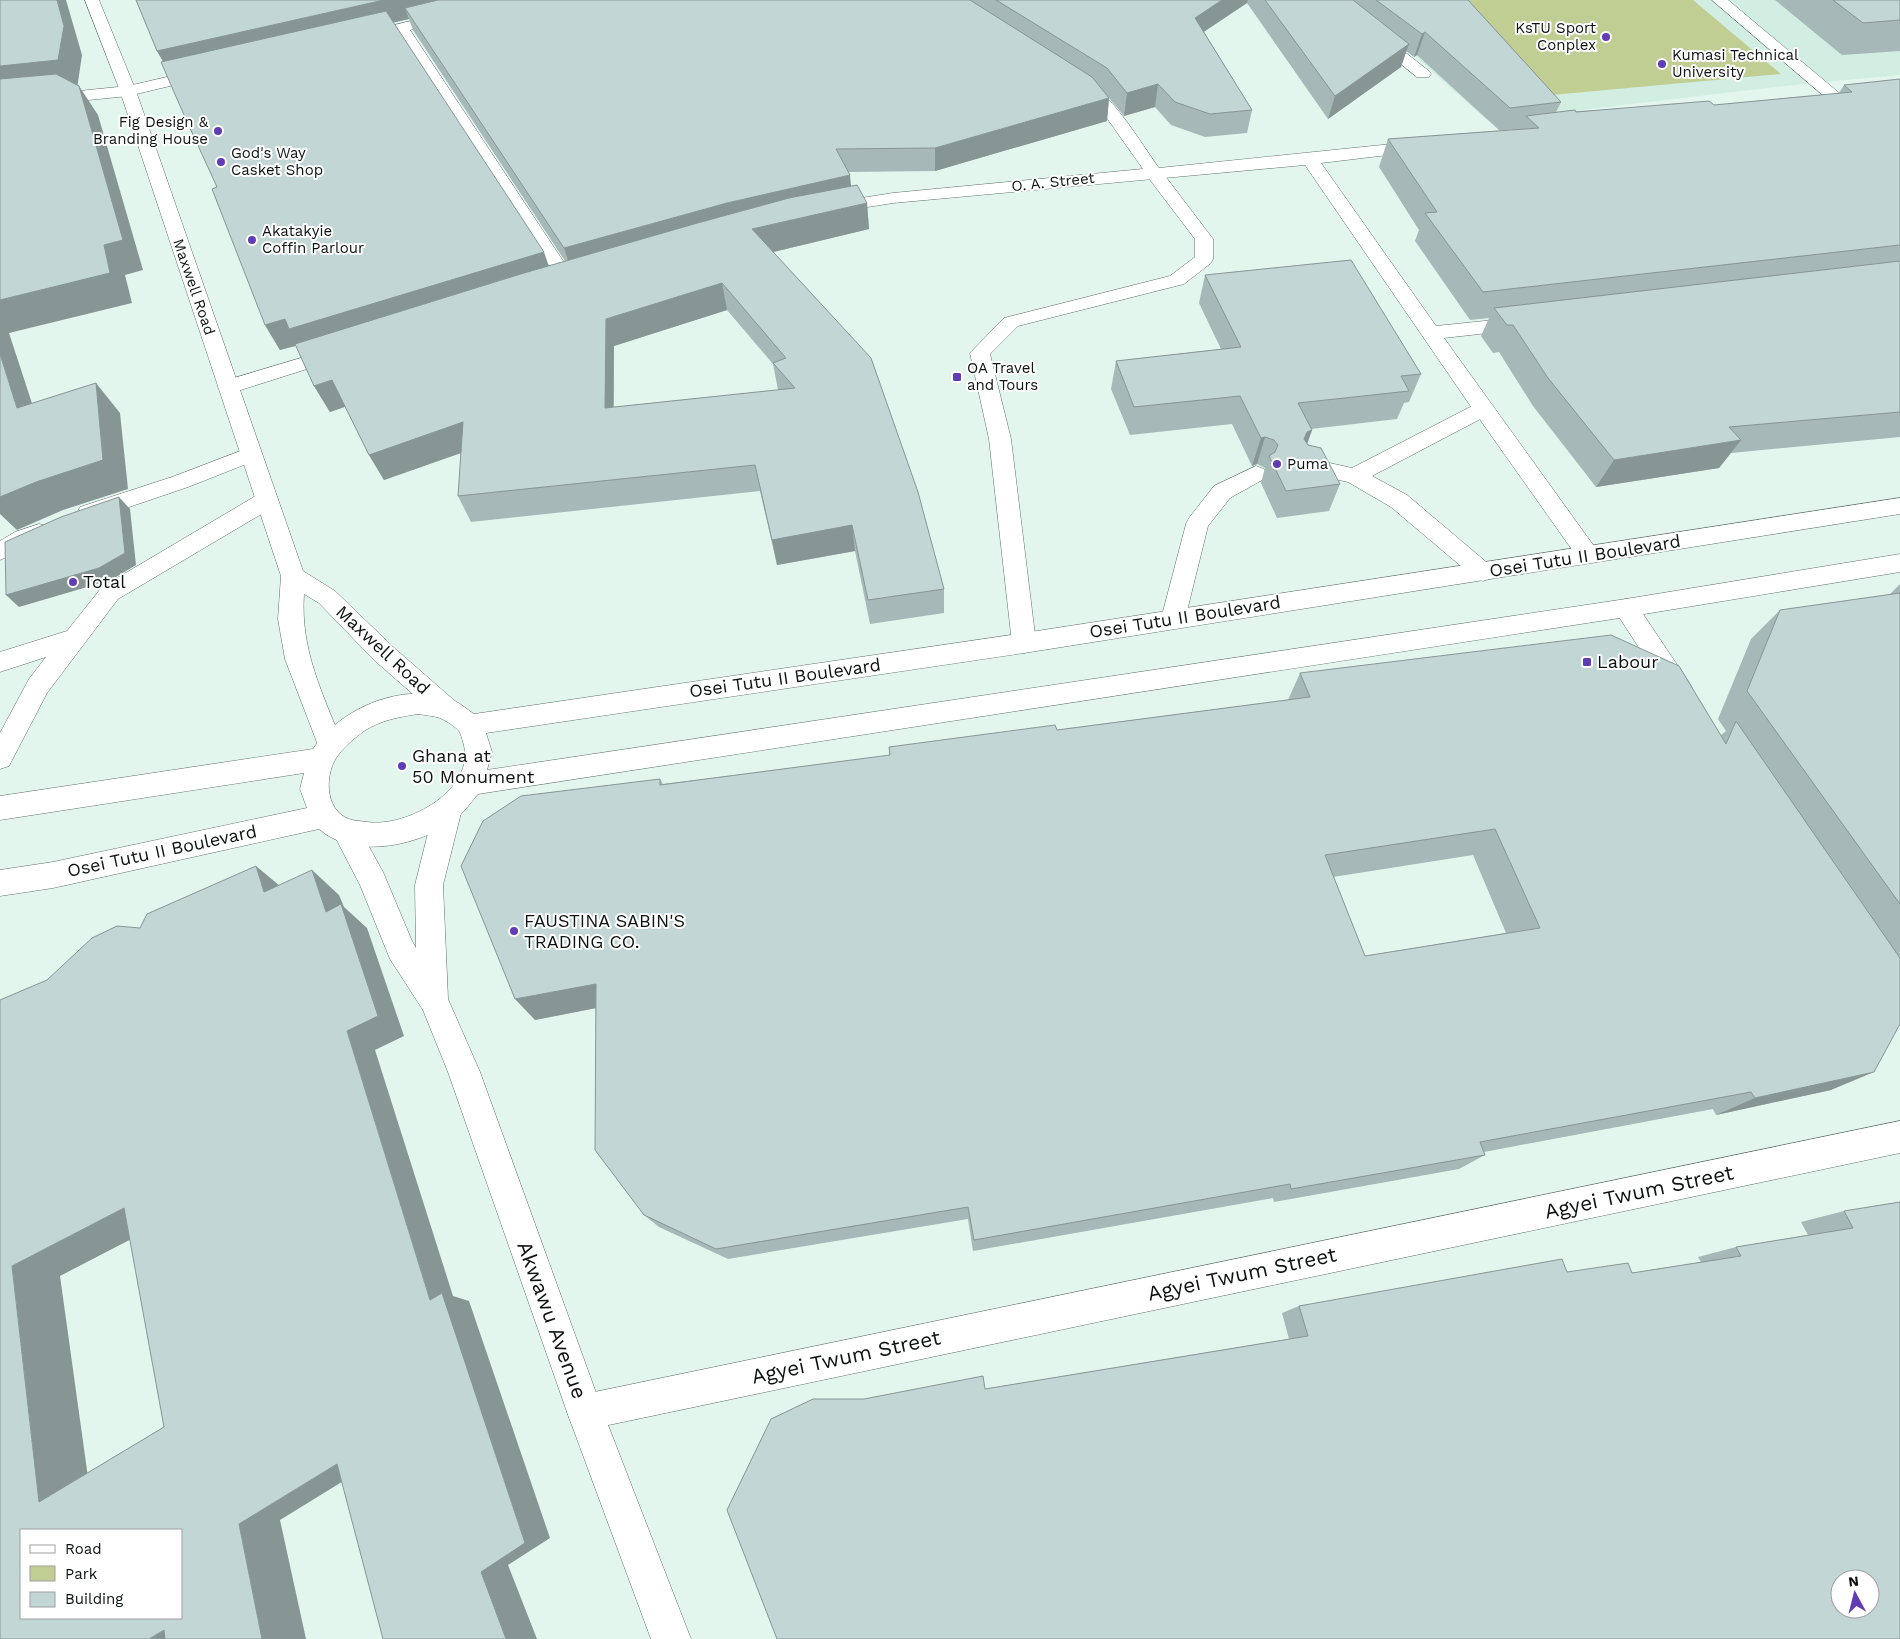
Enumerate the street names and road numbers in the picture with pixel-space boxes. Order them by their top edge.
street label: O. A. Street [1011,169,1096,195]
street label: Maxwell Road [169,237,219,337]
street label: Osei Tutu II Boulevard [1488,530,1682,581]
street label: Osei Tutu II Boulevard [1088,591,1282,642]
street label: Maxwell Road [332,601,435,698]
street label: Osei Tutu II Boulevard [688,654,882,701]
street label: Osei Tutu II Boulevard [65,820,259,881]
street label: Agyei Twum Street [1542,1159,1736,1224]
street label: Akwawu Avenue [512,1238,593,1402]
street label: Agyei Twum Street [1145,1241,1339,1306]
street label: Agyei Twum Street [749,1324,943,1389]

